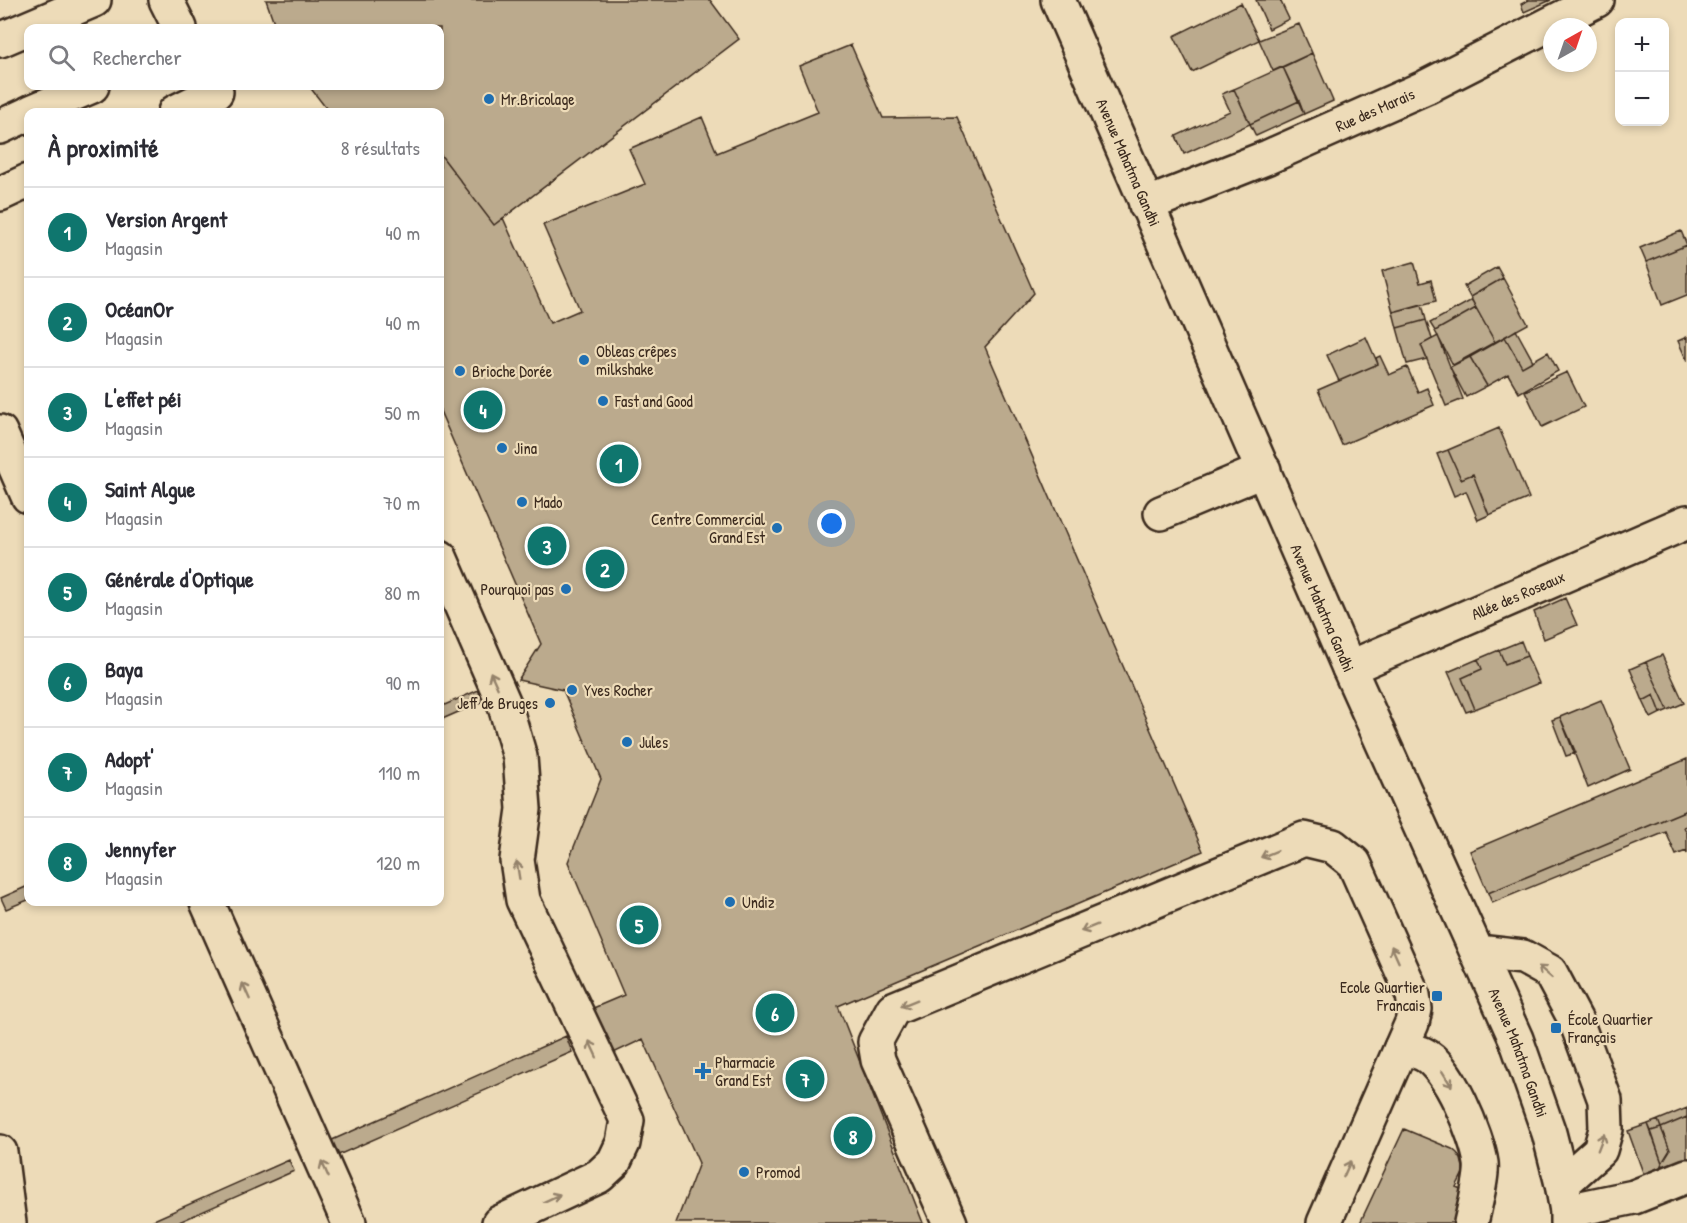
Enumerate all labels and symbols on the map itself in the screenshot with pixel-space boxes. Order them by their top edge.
north arrow [1543,18,1597,72]
street label: Rue des Marais [1332,83,1418,137]
place label: Mr.Bricolage [501,88,575,110]
marker: Mr.Bricolage [482,92,496,106]
street label: Avenue Mahatma Gandhi [1091,95,1166,230]
place label: Obleas crêpes milkshake [596,340,676,380]
marker: Obleas crêpes milkshake [577,353,591,367]
place label: Brioche Dorée [472,360,553,382]
marker: Brioche Dorée [453,364,467,378]
pin: 4 [464,388,502,432]
place label: Fast and Good [614,390,693,412]
marker: Fast and Good [596,394,610,408]
place label: Jina [514,437,537,459]
marker: Jina [495,441,509,455]
pin: 1 [600,442,638,486]
place label: Mado [534,491,563,513]
marker: Mado [515,495,529,509]
place label: Centre Commercial Grand Est [651,508,766,548]
your location [817,509,846,538]
marker: Centre Commercial Grand Est [770,521,784,535]
pin: 3 [528,524,566,568]
street label: Avenue Mahatma Gandhi [1285,541,1360,675]
pin: 2 [586,546,624,592]
street label: Allée des Roseaux [1468,565,1568,625]
place label: Pourquoi pas [480,578,554,600]
marker: Pourquoi pas [559,582,573,596]
one-way arrow [488,672,499,690]
place label: Yves Rocher [584,679,653,701]
marker: Yves Rocher [565,683,579,697]
place label: Jeff de Bruges [457,692,538,714]
marker: Jeff de Bruges [543,696,557,710]
place label: Jules [639,731,668,753]
marker: Jules [620,735,634,749]
one-way arrow [1260,849,1279,860]
one-way arrow [513,861,524,881]
place label: Undiz [742,891,775,913]
marker: Undiz [723,895,737,909]
pin: 5 [620,902,658,948]
one-way arrow [1080,923,1099,934]
one-way arrow [1389,946,1400,964]
one-way arrow [1538,965,1553,979]
place label: Ecole Quartier Francais [1340,976,1425,1016]
one-way arrow [240,982,251,1000]
street label: Avenue Mahatma Gandhi [1483,984,1554,1120]
marker: Ecole Quartier Francais [1430,989,1444,1003]
pin: 6 [756,990,794,1036]
one-way arrow [900,998,918,1009]
place label: École Quartier Français [1567,1008,1653,1048]
marker: École Quartier Français [1549,1021,1563,1035]
one-way arrow [587,1041,599,1059]
place label: Pharmacie Grand Est [715,1051,776,1091]
pin: 7 [786,1056,824,1102]
marker: Pharmacie Grand Est [696,1064,710,1078]
one-way arrow [1442,1070,1454,1087]
pin: 8 [834,1114,872,1158]
one-way arrow [1597,1134,1608,1152]
one-way arrow [319,1161,330,1179]
place label: Promod [756,1161,800,1183]
one-way arrow [1342,1161,1354,1179]
marker: Promod [737,1165,751,1179]
one-way arrow [543,1192,561,1204]

